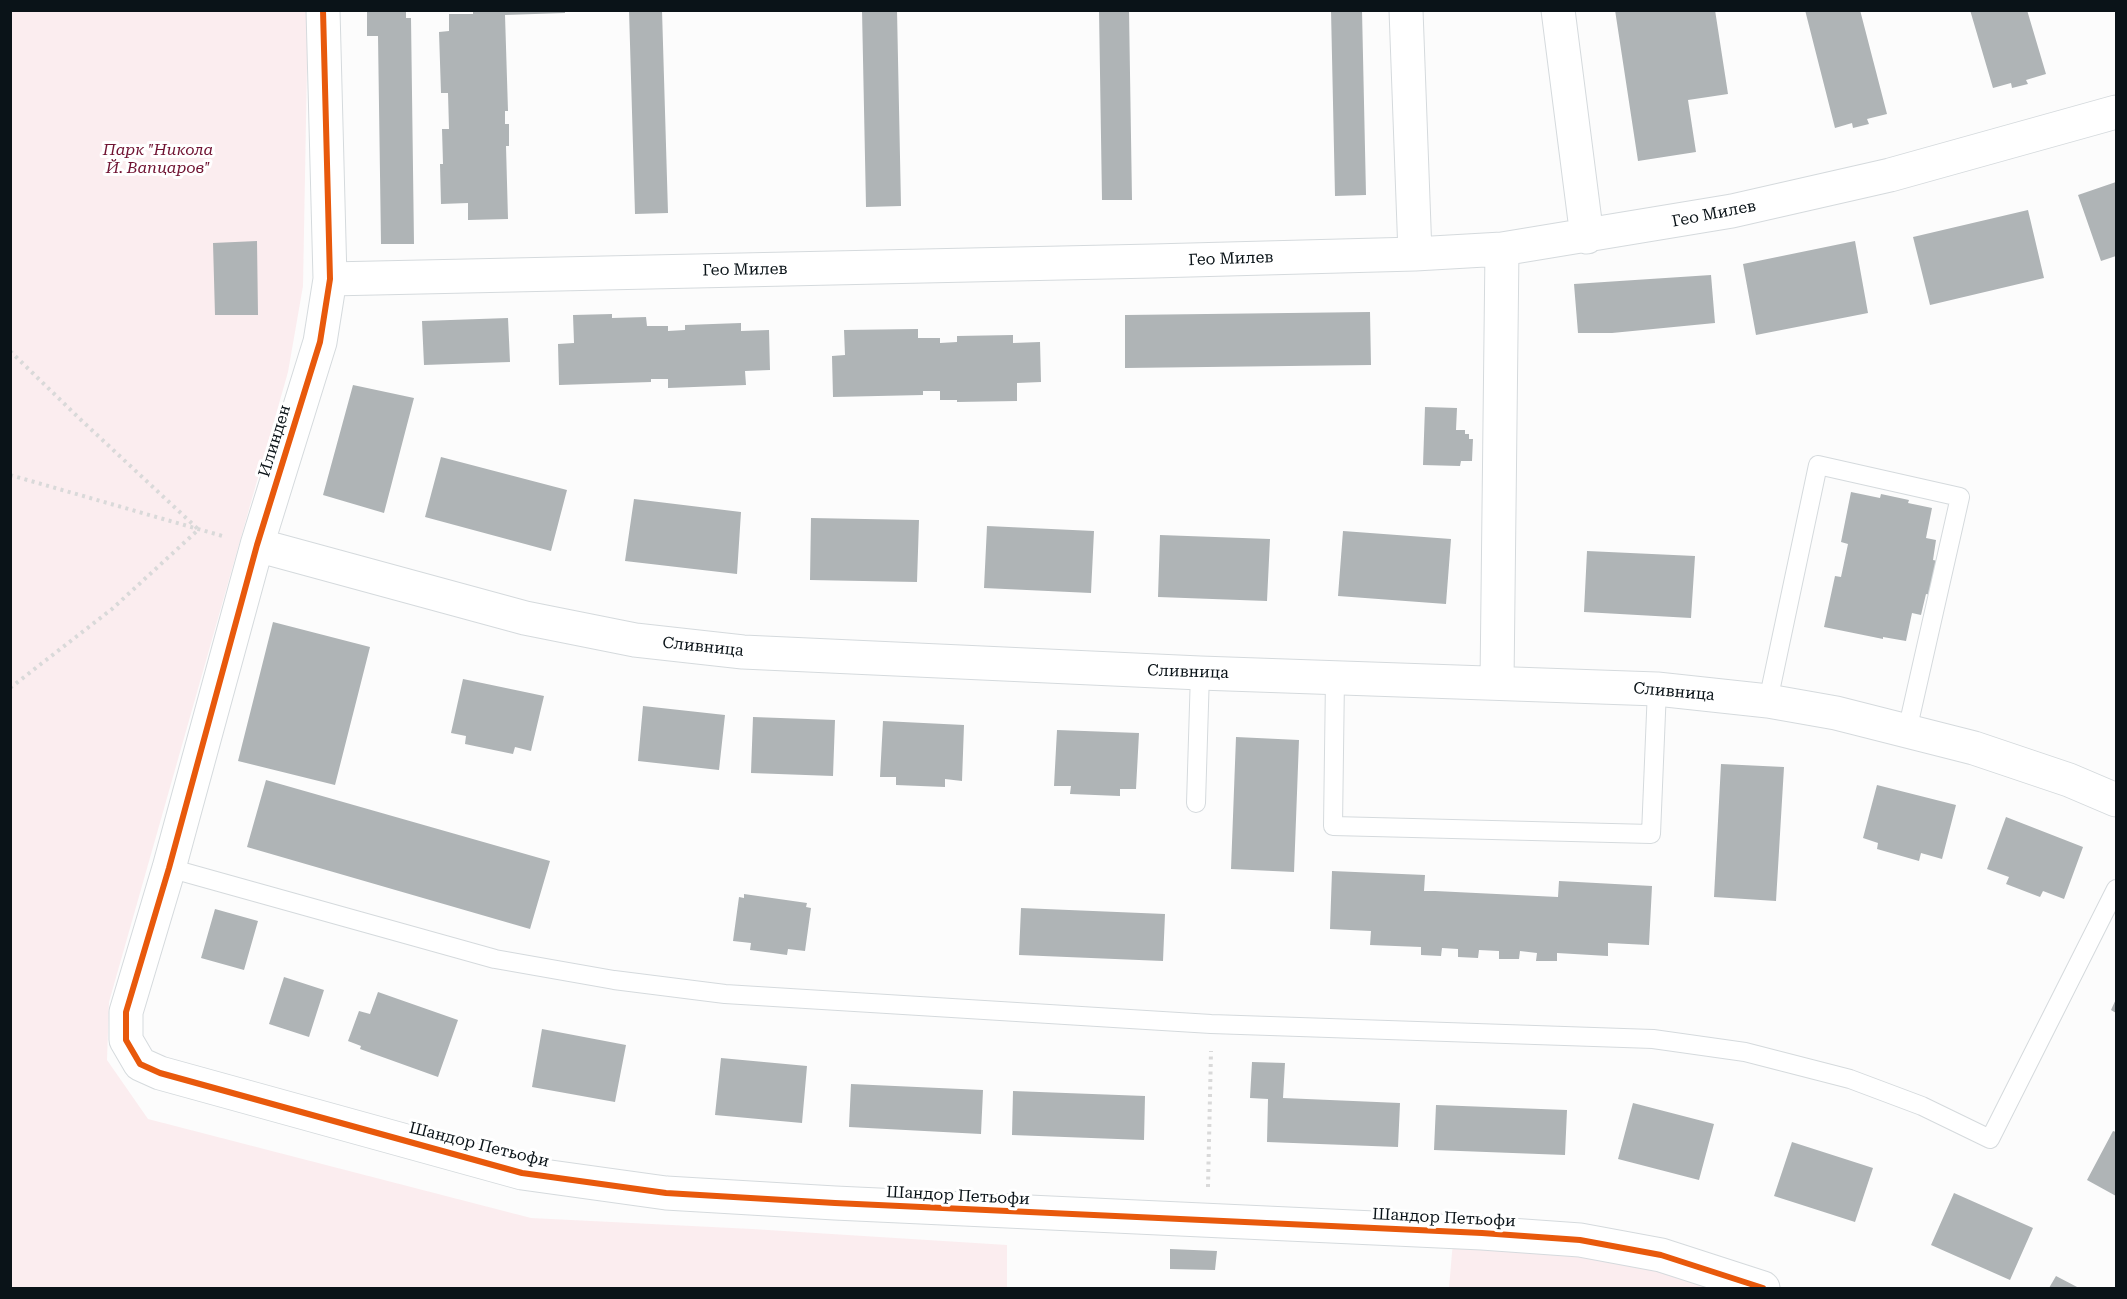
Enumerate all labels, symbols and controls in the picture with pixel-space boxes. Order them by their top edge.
park label: Парк "Никола Й. Вапцаров" [103,140,213,178]
street label: Гео Милев [1670,196,1758,232]
street label: Гео Милев [1188,248,1274,270]
street label: Гео Милев [702,260,788,280]
street label: Илинден [255,403,295,479]
street label: Сливница [661,633,745,661]
street label: Сливница [1147,661,1229,683]
street label: Сливница [1633,679,1715,705]
street label: Шандор Петьофи [407,1118,551,1172]
street label: Шандор Петьофи [886,1183,1030,1209]
street label: Шандор Петьофи [1372,1205,1516,1231]

